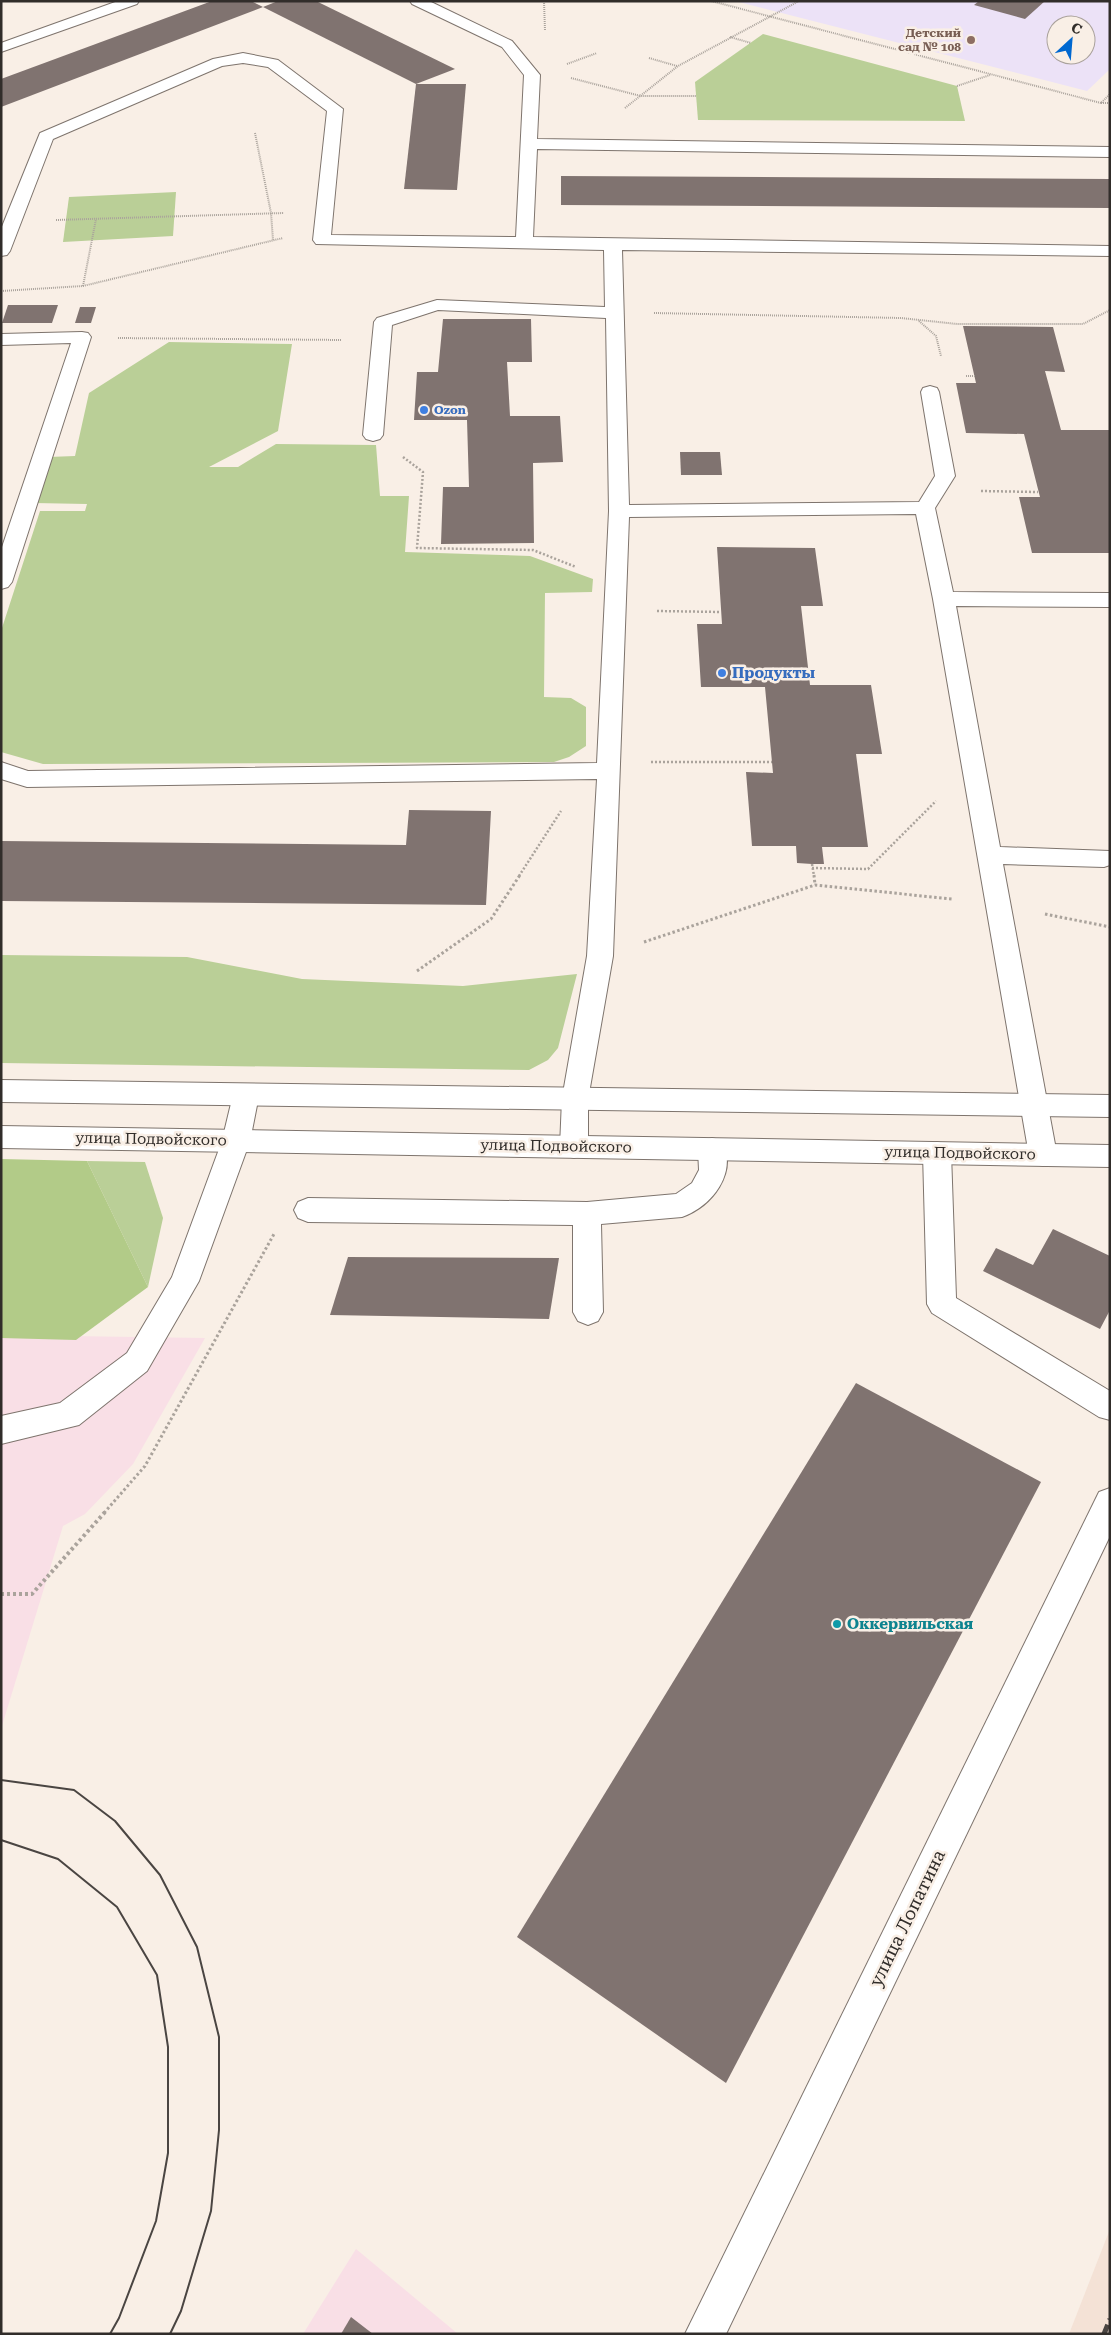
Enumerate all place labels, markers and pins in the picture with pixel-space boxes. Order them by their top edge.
place label: Детский сад № 108 [898,26,961,54]
marker: Детский сад № 108 [965,34,977,46]
place label: Ozon [434,403,466,417]
marker: Ozon [418,404,430,416]
place label: Продукты [732,664,816,682]
marker: Продукты [716,667,728,679]
place label: Оккервильская [847,1615,974,1633]
marker: Оккервильская [831,1618,843,1630]

